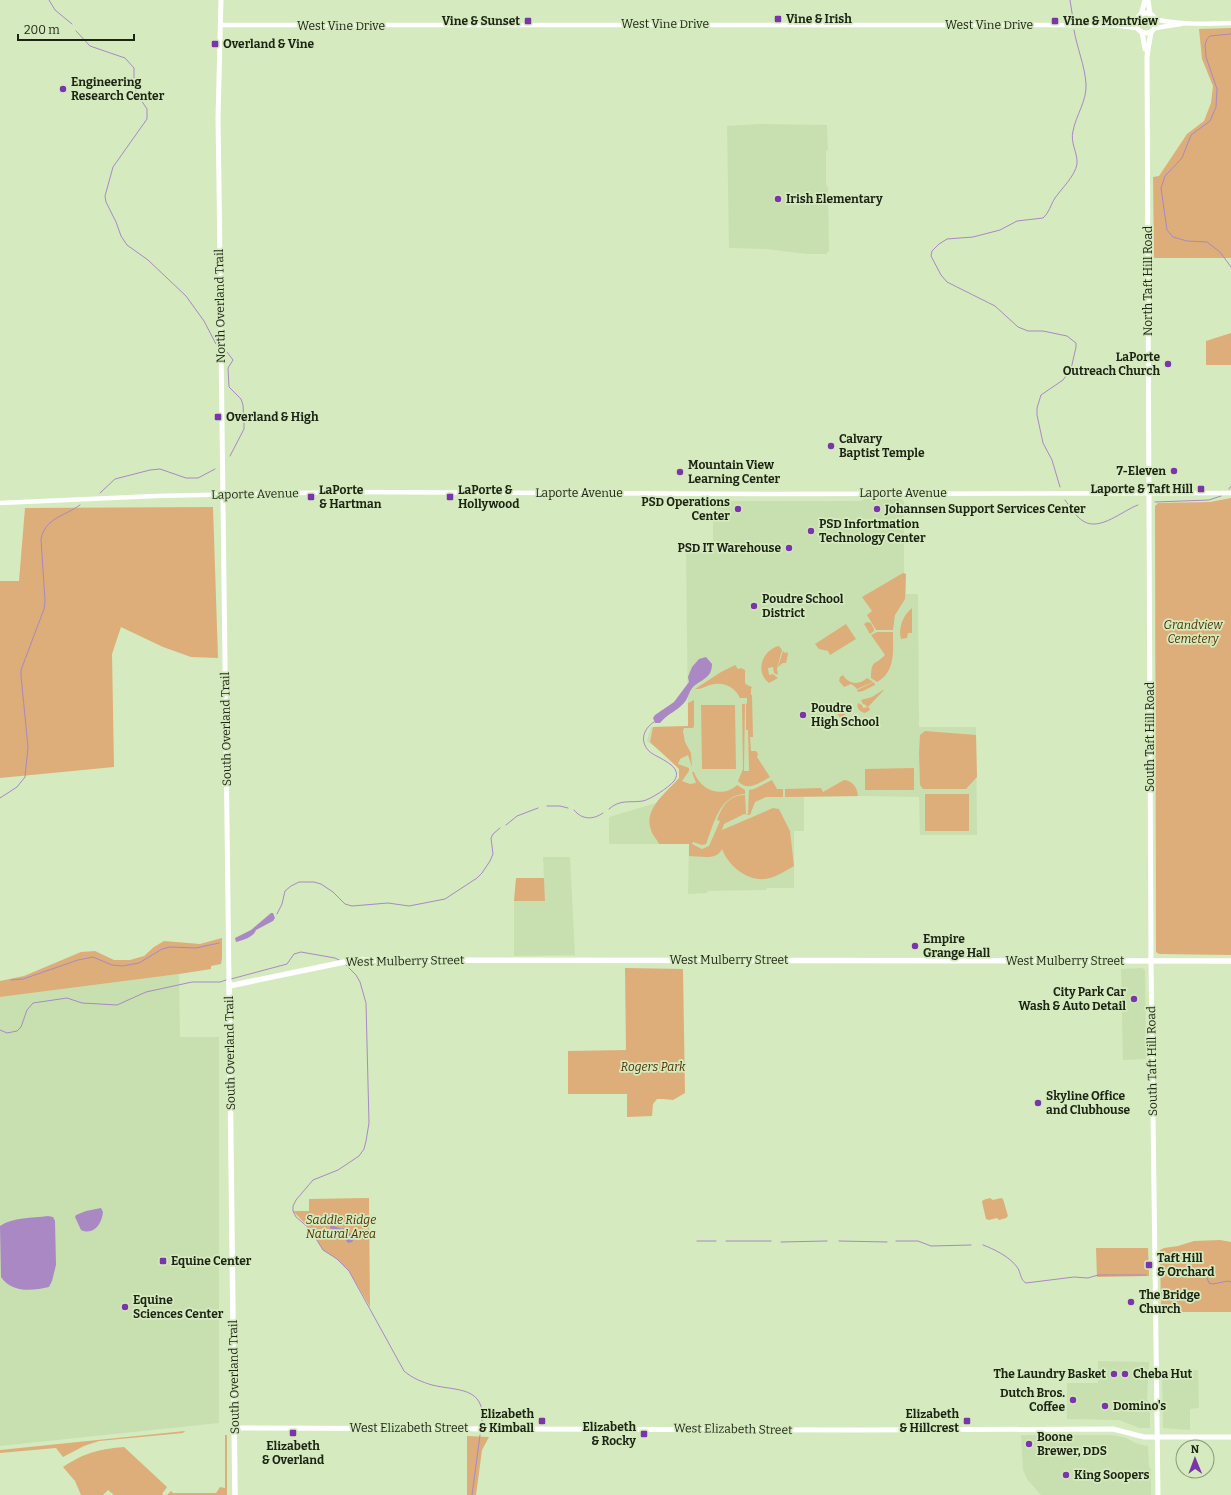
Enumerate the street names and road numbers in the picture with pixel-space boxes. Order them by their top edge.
street label: West Vine Drive [621,17,709,31]
street label: West Vine Drive [945,18,1033,32]
street label: West Vine Drive [297,19,385,33]
street label: North Taft Hill Road [1141,226,1155,336]
street label: North Overland Trail [212,248,228,363]
street label: Laporte Avenue [211,486,299,502]
street label: Laporte Avenue [535,486,623,500]
street label: Laporte Avenue [859,486,947,500]
street label: South Overland Trail [218,671,234,786]
street label: South Taft Hill Road [1143,682,1157,792]
street label: West Mulberry Street [345,953,465,969]
street label: West Mulberry Street [670,953,789,967]
street label: West Mulberry Street [1006,954,1125,968]
street label: South Overland Trail [222,995,238,1110]
street label: South Taft Hill Road [1144,1006,1160,1116]
street label: South Overland Trail [226,1319,242,1434]
street label: West Elizabeth Street [350,1421,469,1435]
street label: West Elizabeth Street [674,1421,793,1437]

